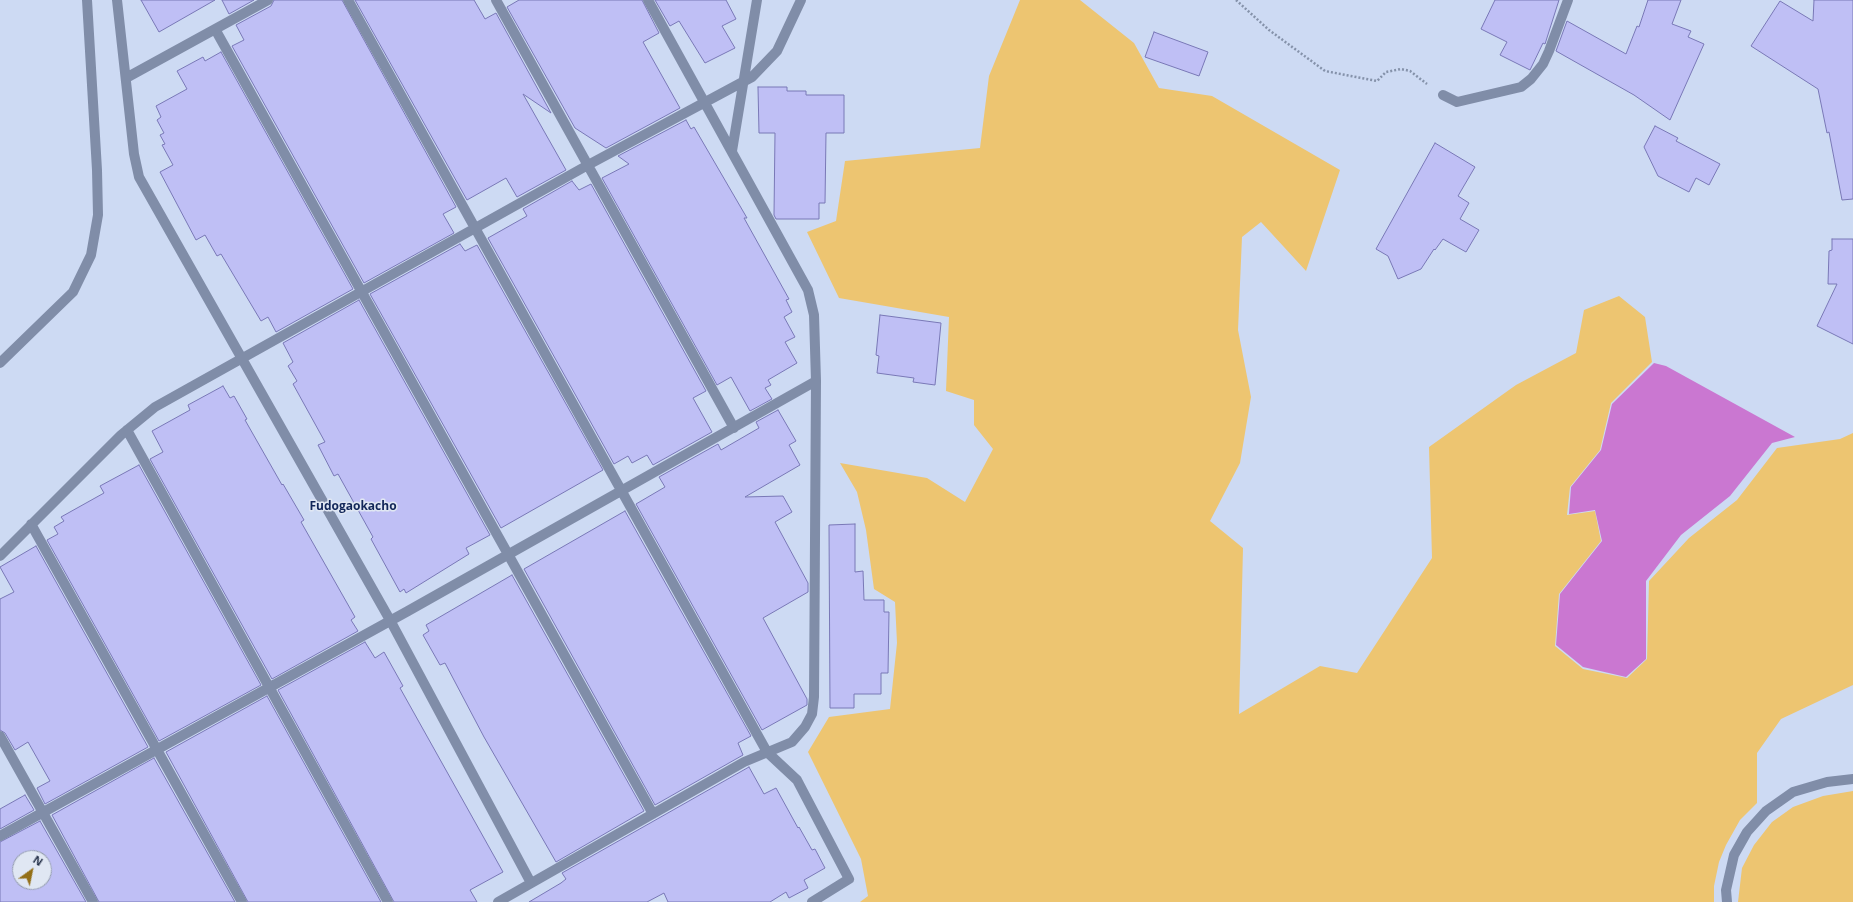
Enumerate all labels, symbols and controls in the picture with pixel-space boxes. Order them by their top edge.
district label: Fudogaokacho [309,500,397,514]
north arrow [12,850,52,890]
text: N [30,852,46,869]

